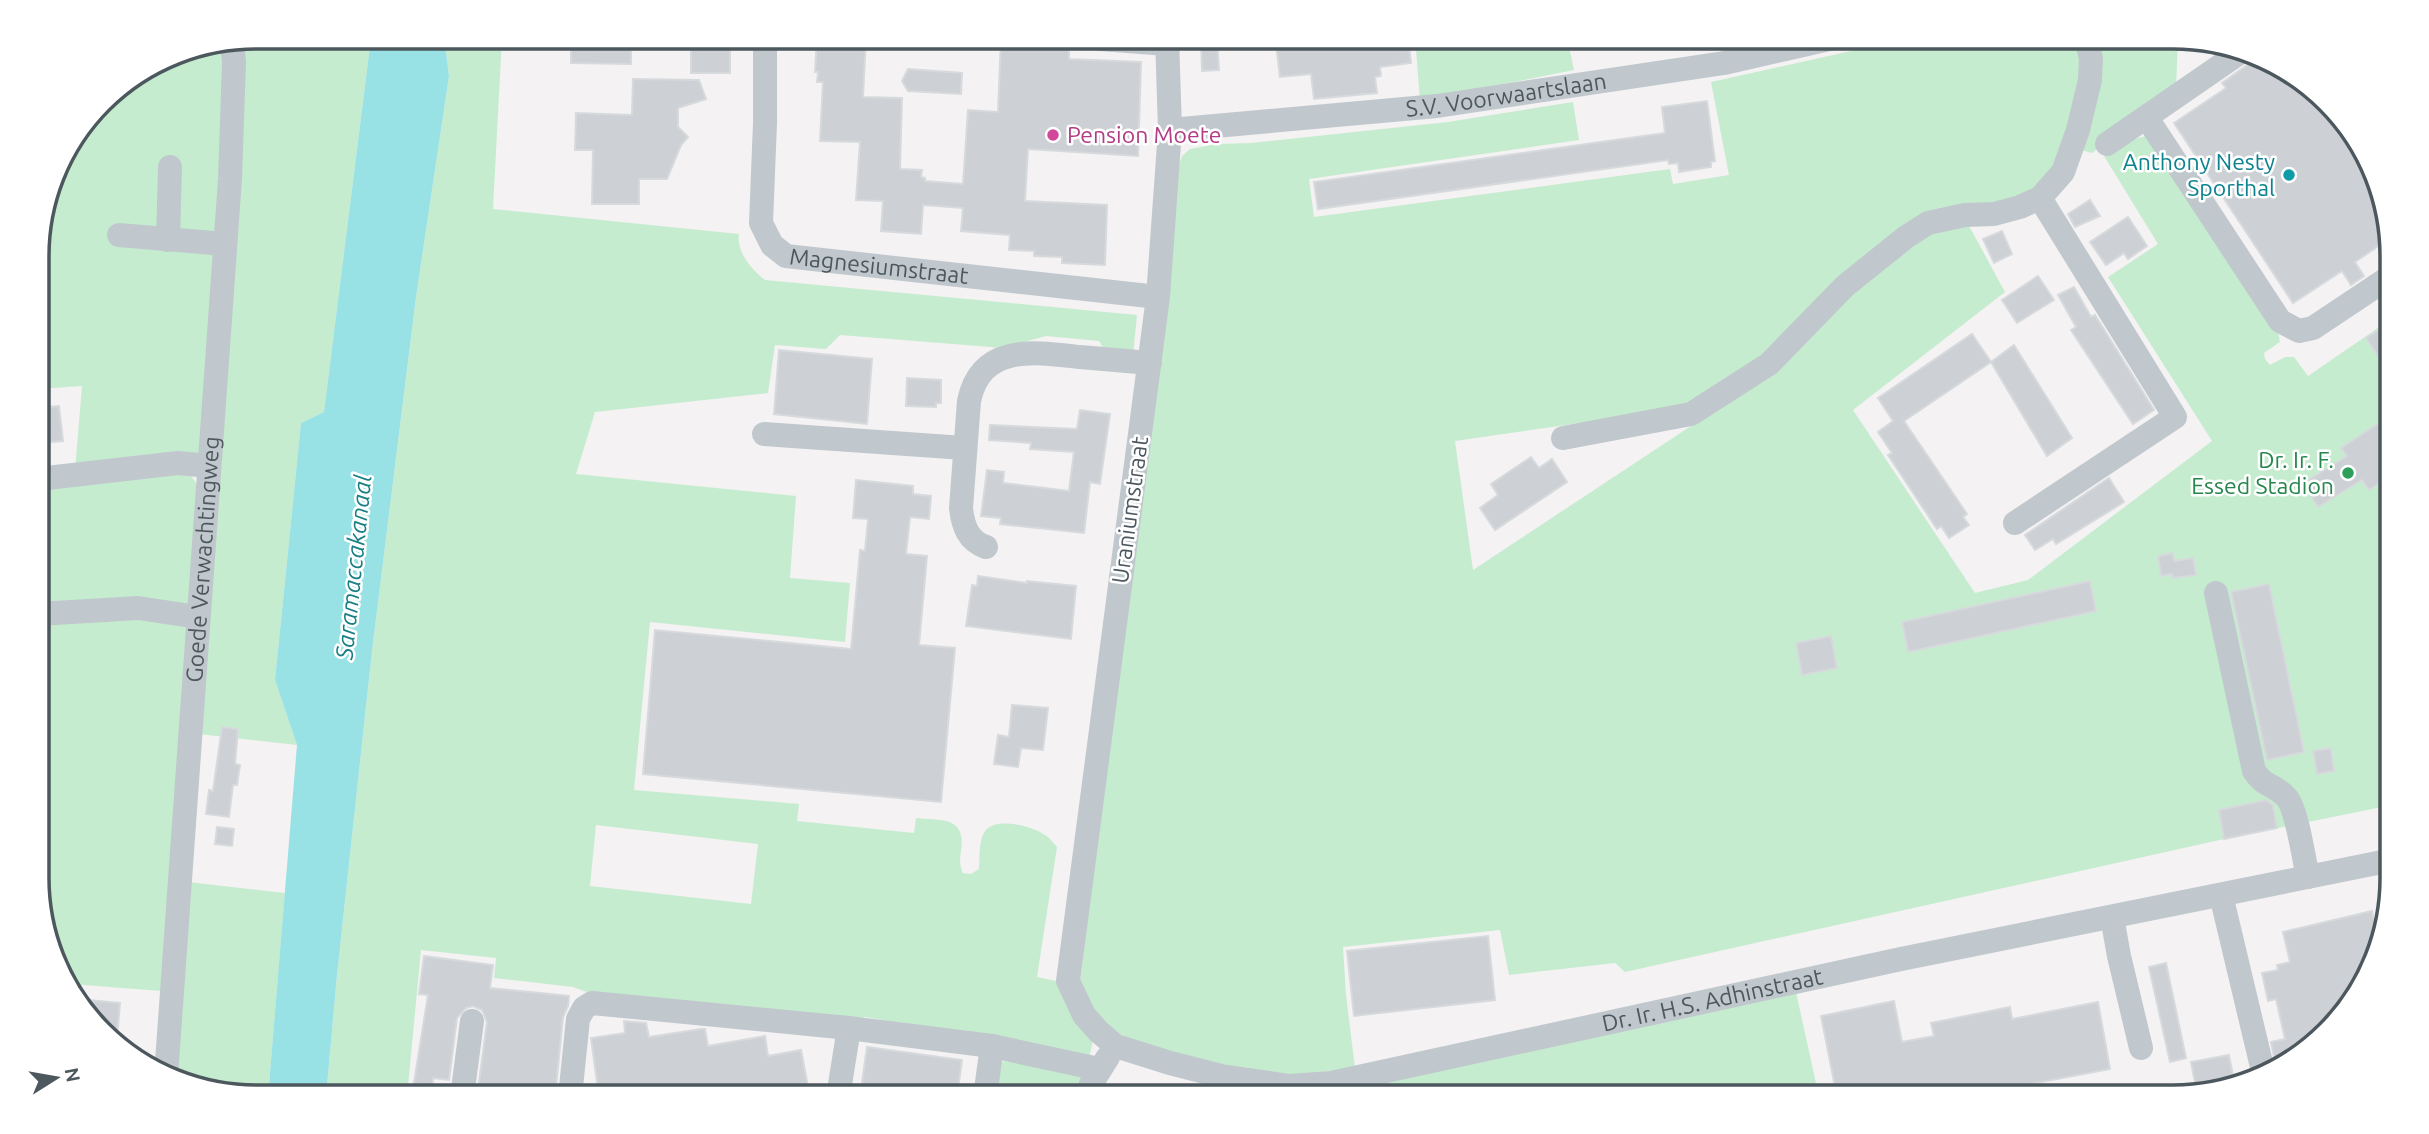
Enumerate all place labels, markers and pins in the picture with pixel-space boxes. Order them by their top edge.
place label: Pension Moete [1067,122,1221,147]
marker: Pension Moete [1045,127,1061,143]
place label: Anthony Nesty Sporthal [2123,149,2275,200]
marker: Anthony Nesty Sporthal [2281,167,2297,183]
place label: Dr. Ir. F. Essed Stadion [2191,447,2334,498]
marker: Dr. Ir. F. Essed Stadion [2340,465,2356,481]

